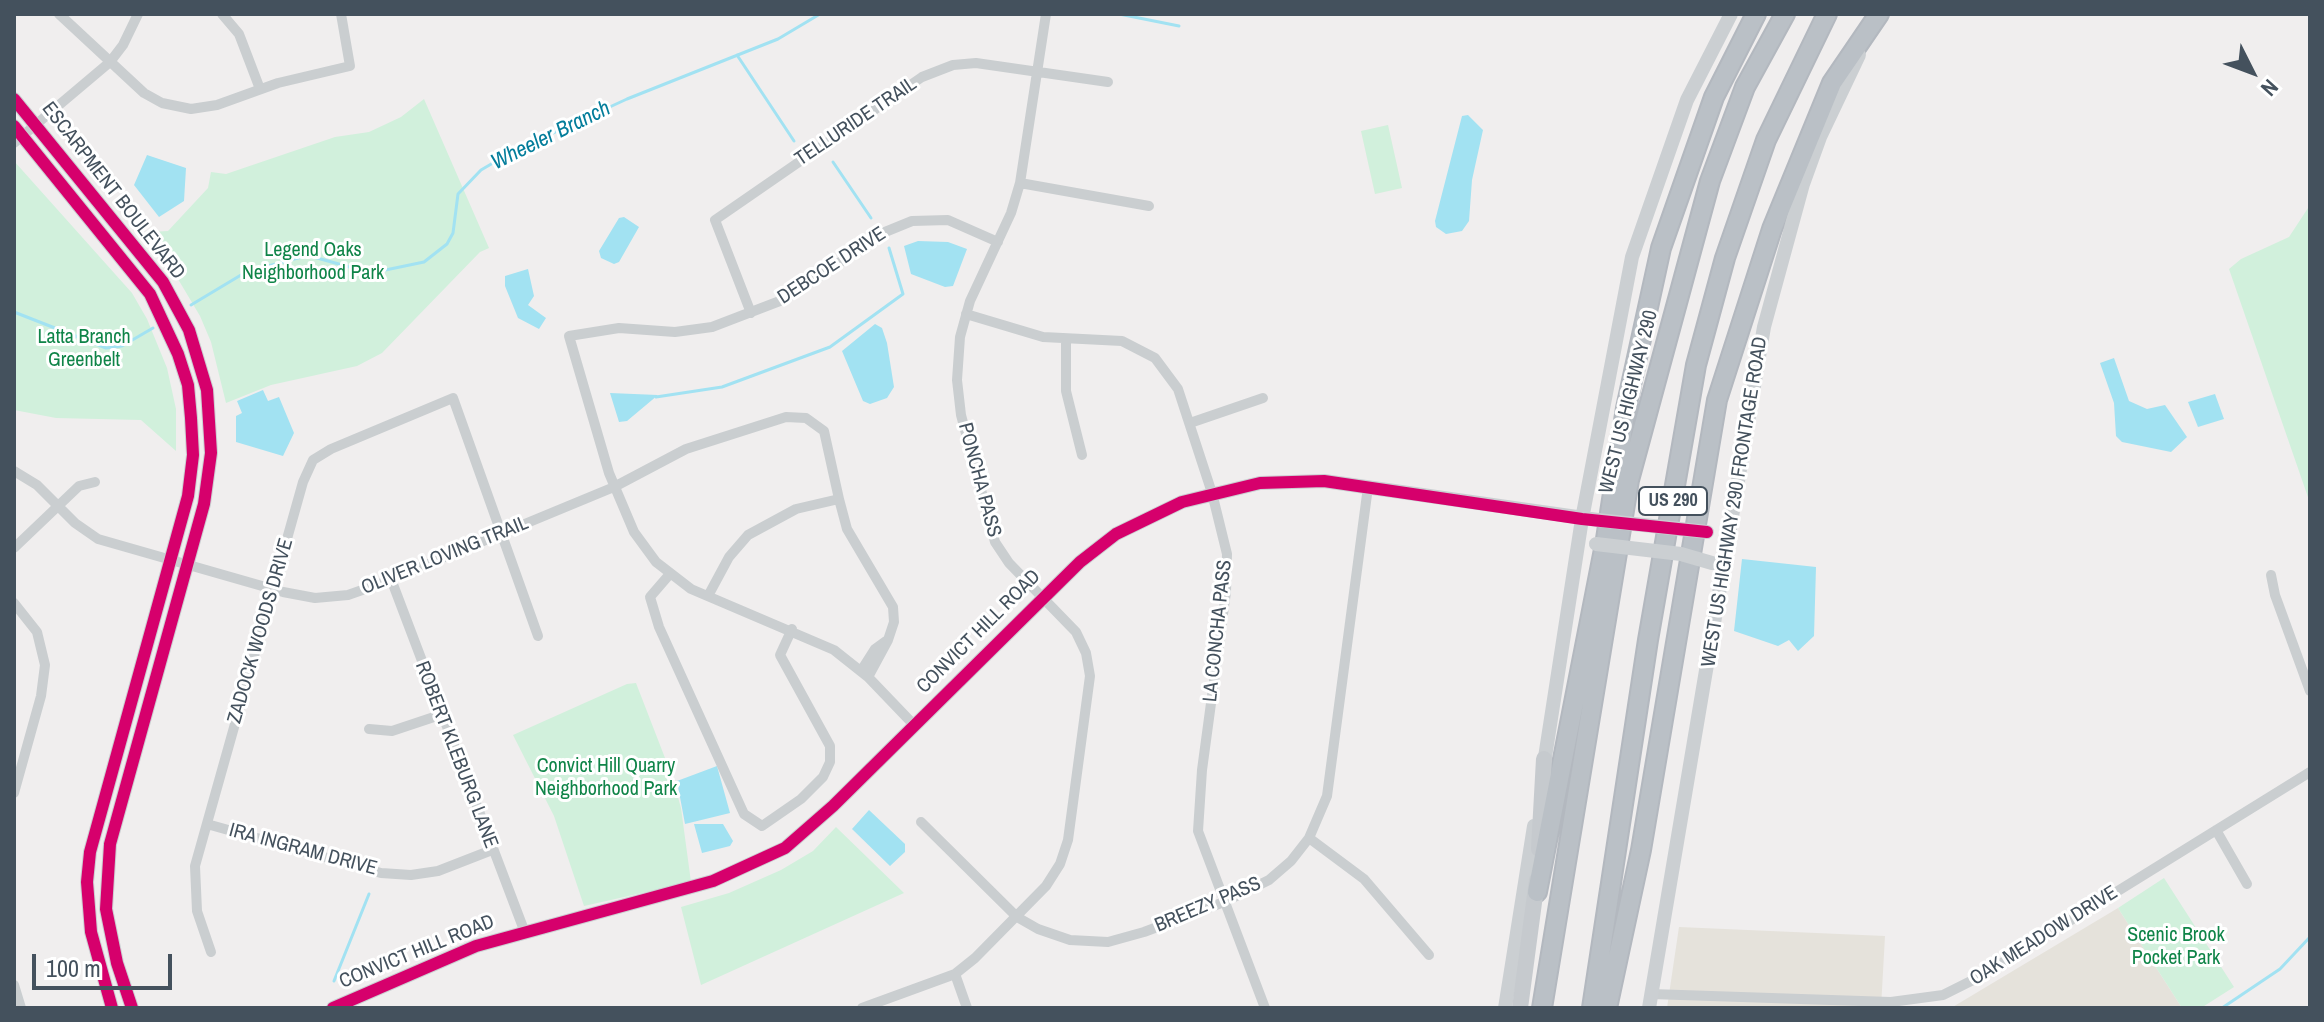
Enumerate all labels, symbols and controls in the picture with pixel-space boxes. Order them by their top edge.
north arrow [2212,32,2292,112]
street label: TELLURIDE TRAIL [791,73,921,171]
text: N [2254,73,2285,103]
water label: Wheeler Branch [487,96,615,176]
street label: ESCARPMENT BOULEVARD [36,98,190,284]
street label: DEBCOE DRIVE [773,222,891,310]
park label: Legend Oaks Neighborhood Park [242,239,384,286]
street label: WEST US HIGHWAY 290 [1595,308,1663,496]
park label: Latta Branch Greenbelt [38,326,130,373]
street label: WEST US HIGHWAY 290 FRONTAGE ROAD [1697,335,1773,669]
street label: PONCHA PASS [952,420,1006,540]
road number: US 290 [1639,487,1707,515]
street label: OLIVER LOVING TRAIL [358,512,532,600]
street label: ZADOCK WOODS DRIVE [223,536,299,726]
street label: LA CONCHA PASS [1199,559,1237,703]
street label: CONVICT HILL ROAD [912,565,1046,699]
street label: ROBERT KLEBURG LANE [409,658,503,852]
park label: Convict Hill Quarry Neighborhood Park [535,755,677,802]
street label: IRA INGRAM DRIVE [226,819,380,881]
street label: BREEZY PASS [1151,872,1265,938]
street label: OAK MEADOW DRIVE [1966,881,2122,991]
street label: CONVICT HILL ROAD [336,910,498,994]
park label: Scenic Brook Pocket Park [2127,924,2225,971]
scale bar [36,938,176,988]
text: 100 m [46,952,101,984]

